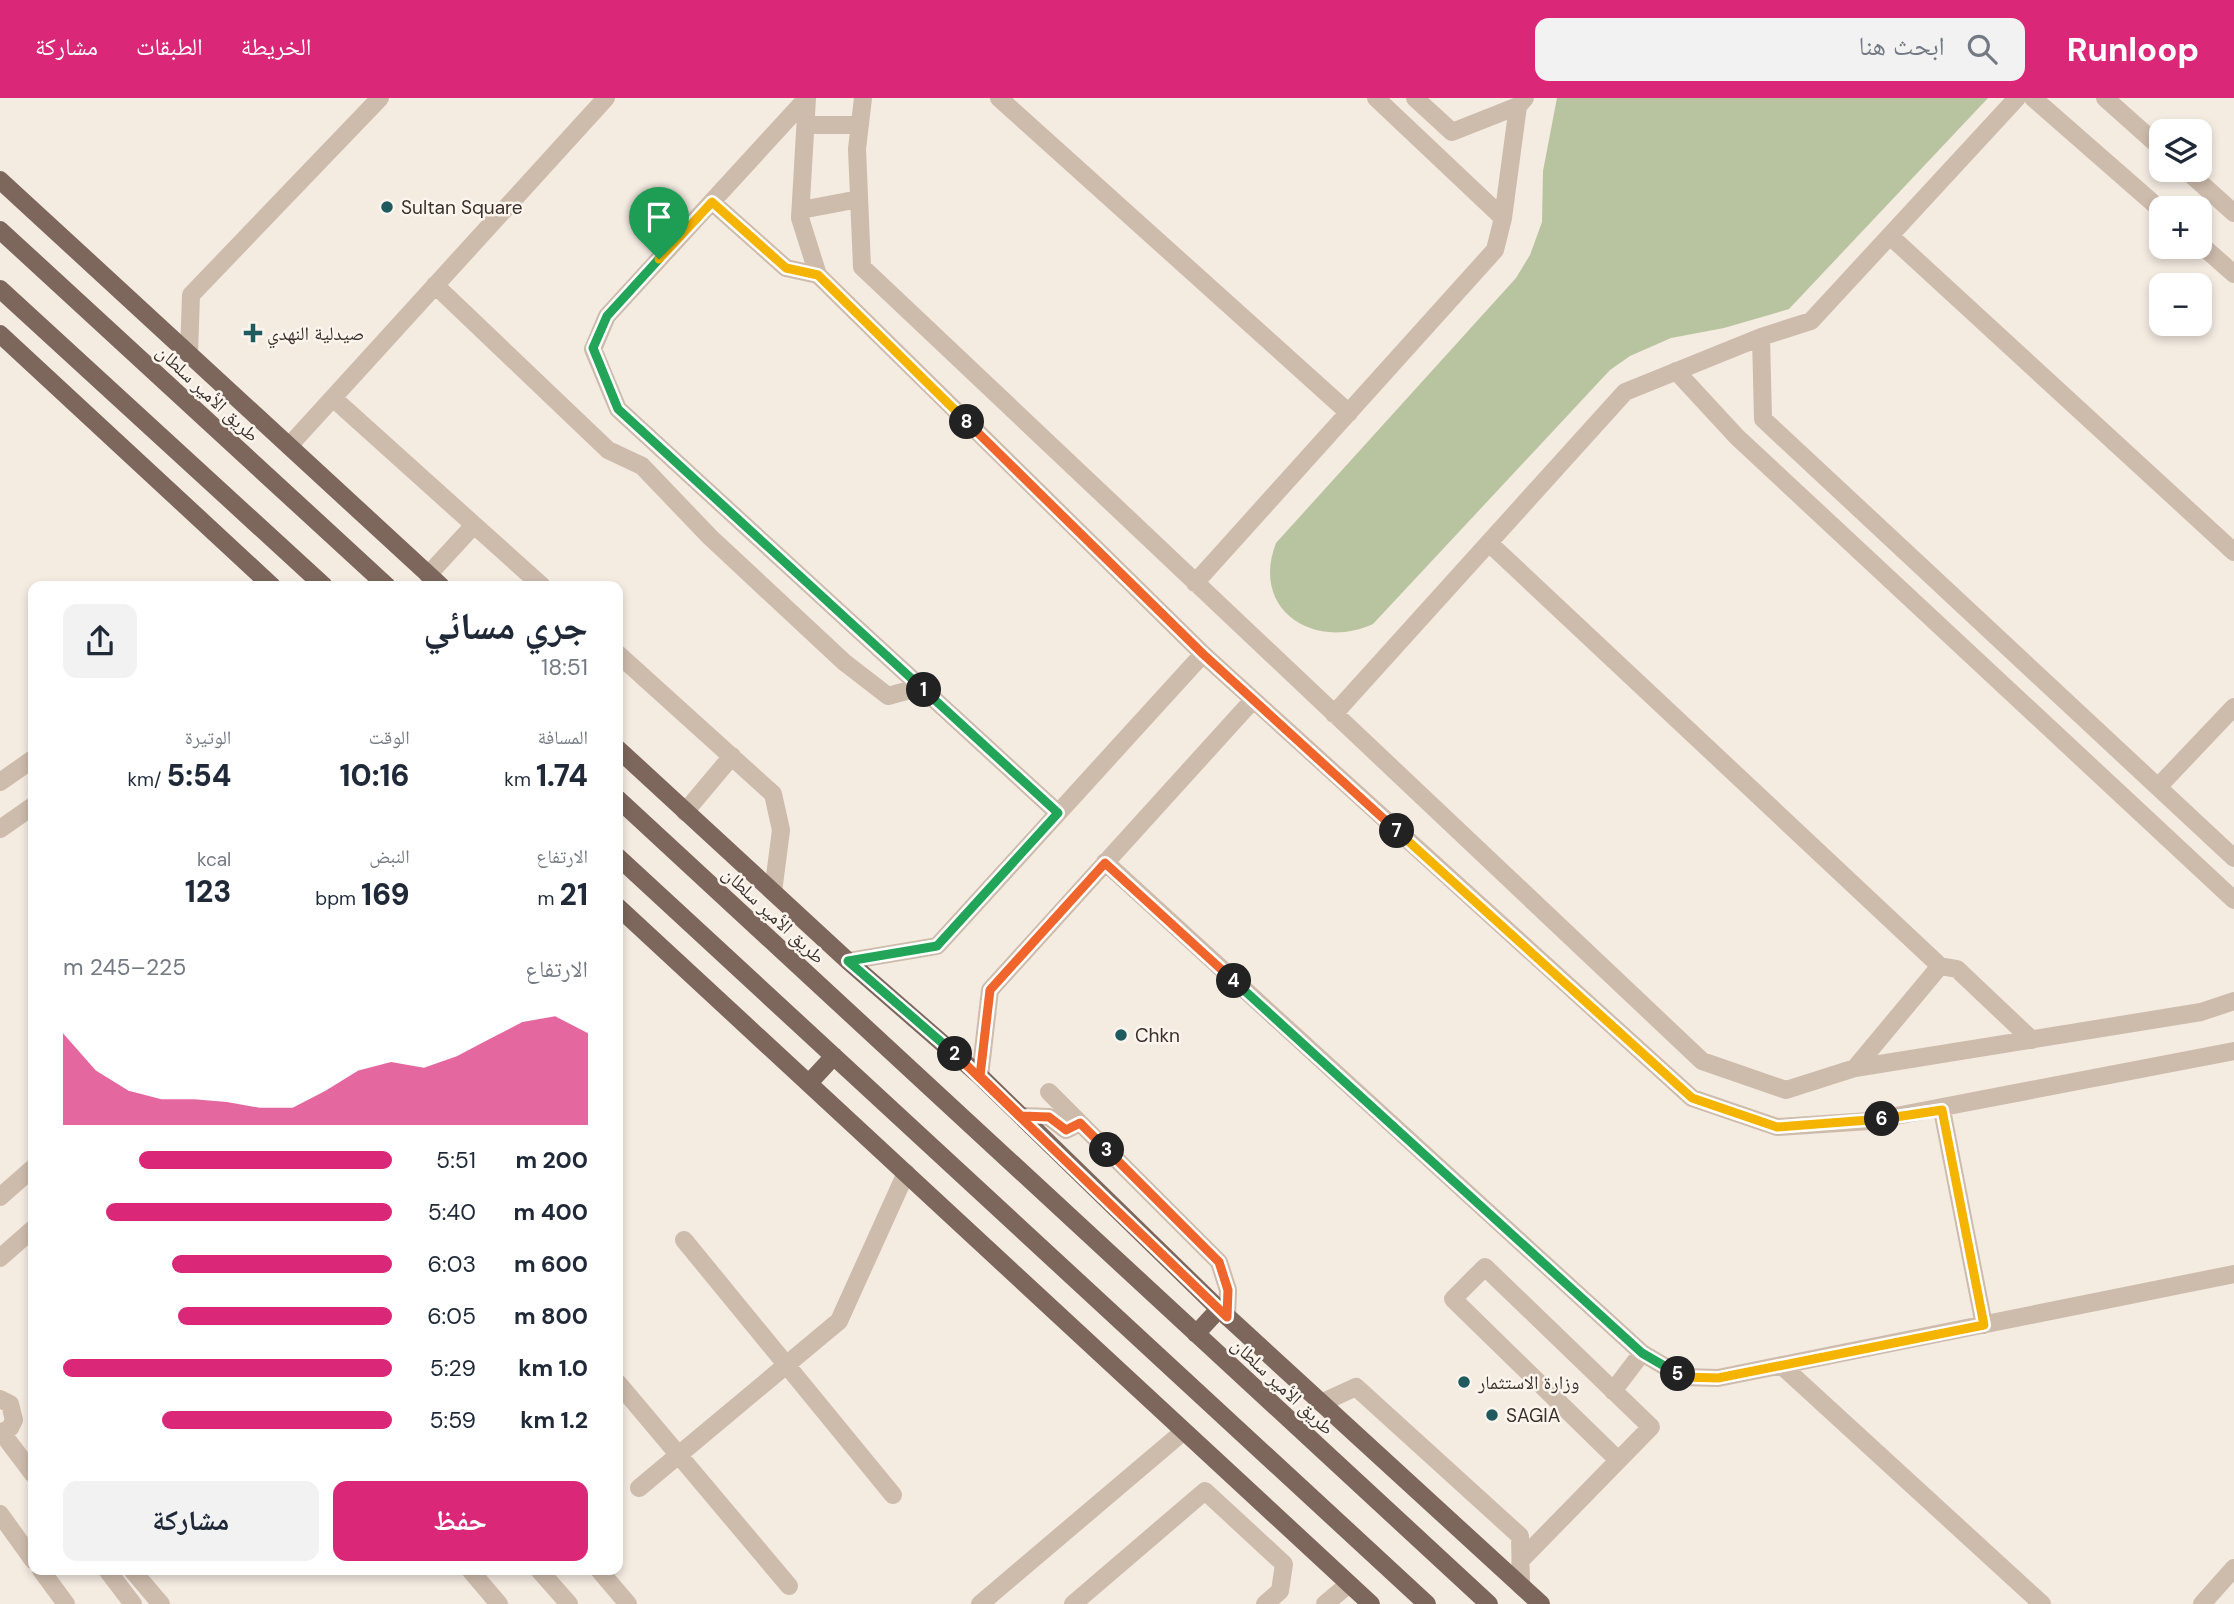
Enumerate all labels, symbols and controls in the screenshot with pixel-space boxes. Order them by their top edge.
search box [1535,18,2025,81]
text: Runloop [2067,28,2199,71]
text: ابحث هنا [1859,29,1945,63]
icon: search [1963,30,2001,68]
text: مشاركة [35,31,98,62]
text: الطبقات [136,31,203,62]
text: الخريطة [241,31,311,62]
map controls [2149,119,2212,336]
button: layers [2149,119,2212,182]
pin [629,187,689,259]
place label: Sultan Square [401,195,523,220]
button: + [2149,196,2212,259]
icon: arrive [640,198,678,236]
marker: Sultan Square [379,199,395,215]
button: − [2149,273,2212,336]
place label: صيدلية النهدي [267,321,364,349]
marker: صيدلية النهدي [245,325,261,341]
street label: طريق الأمير سلطان [151,339,264,447]
pin: 8 [950,404,984,440]
text: 8 [960,409,973,434]
text: جري مسائي [423,601,588,651]
button: share [63,604,137,678]
text: 18:51 [541,652,588,682]
pin: 1 [906,672,942,708]
text: 1 [920,677,927,702]
text: الوتيرة [185,725,231,750]
text: الوقت [369,725,410,750]
text: المسافة [538,725,588,750]
text: 5:54 [167,756,231,795]
text: 10:16 [340,756,410,795]
text: 1.74 [536,756,588,795]
text: /km [127,767,167,792]
text: km [504,767,536,792]
pin: 7 [1380,814,1414,848]
text: 7 [1391,818,1402,843]
text: النبض [369,844,410,869]
text: الارتفاع [536,844,588,869]
text: kcal [197,847,231,872]
street label: طريق الأمير سلطان [717,861,830,969]
text: 123 [185,872,231,911]
text: 169 [361,875,410,914]
text: 21 [560,875,588,914]
text: bpm [315,886,361,911]
text: m [538,886,560,911]
text: 225–245 m [63,952,186,982]
text: الارتفاع [525,954,588,984]
pin: 4 [1216,964,1252,998]
text: 4 [1227,968,1240,993]
place label: Chkn [1135,1023,1180,1048]
marker: Chkn [1113,1027,1129,1043]
pin: 2 [937,1037,972,1072]
text: 2 [949,1041,960,1066]
pin: 6 [1864,1102,1899,1136]
text: 6 [1875,1106,1888,1131]
pin: 3 [1090,1132,1124,1168]
text: 3 [1101,1137,1112,1162]
text: 5:51 [436,1145,476,1175]
text: 200 m [515,1145,588,1175]
text: 5:40 [428,1197,476,1227]
text: 400 m [514,1197,588,1227]
text: 6:03 [428,1249,476,1279]
text: 600 m [514,1249,588,1279]
text: 6:05 [427,1301,476,1331]
text: 800 m [514,1301,588,1331]
street label: طريق الأمير سلطان [1226,1332,1339,1440]
text: 5:29 [430,1353,476,1383]
text: 1.0 km [518,1353,588,1383]
pin: 5 [1660,1356,1696,1392]
text: 5 [1672,1361,1683,1386]
place label: وزارة الاستثمار [1477,1370,1579,1395]
marker: وزارة الاستثمار [1456,1374,1472,1390]
place label: SAGIA [1506,1403,1561,1428]
text: 5:59 [430,1405,476,1435]
text: 1.2 km [520,1405,588,1435]
marker: SAGIA [1484,1407,1500,1423]
button: مشاركة [63,1481,319,1561]
button: حفظ [333,1481,588,1561]

